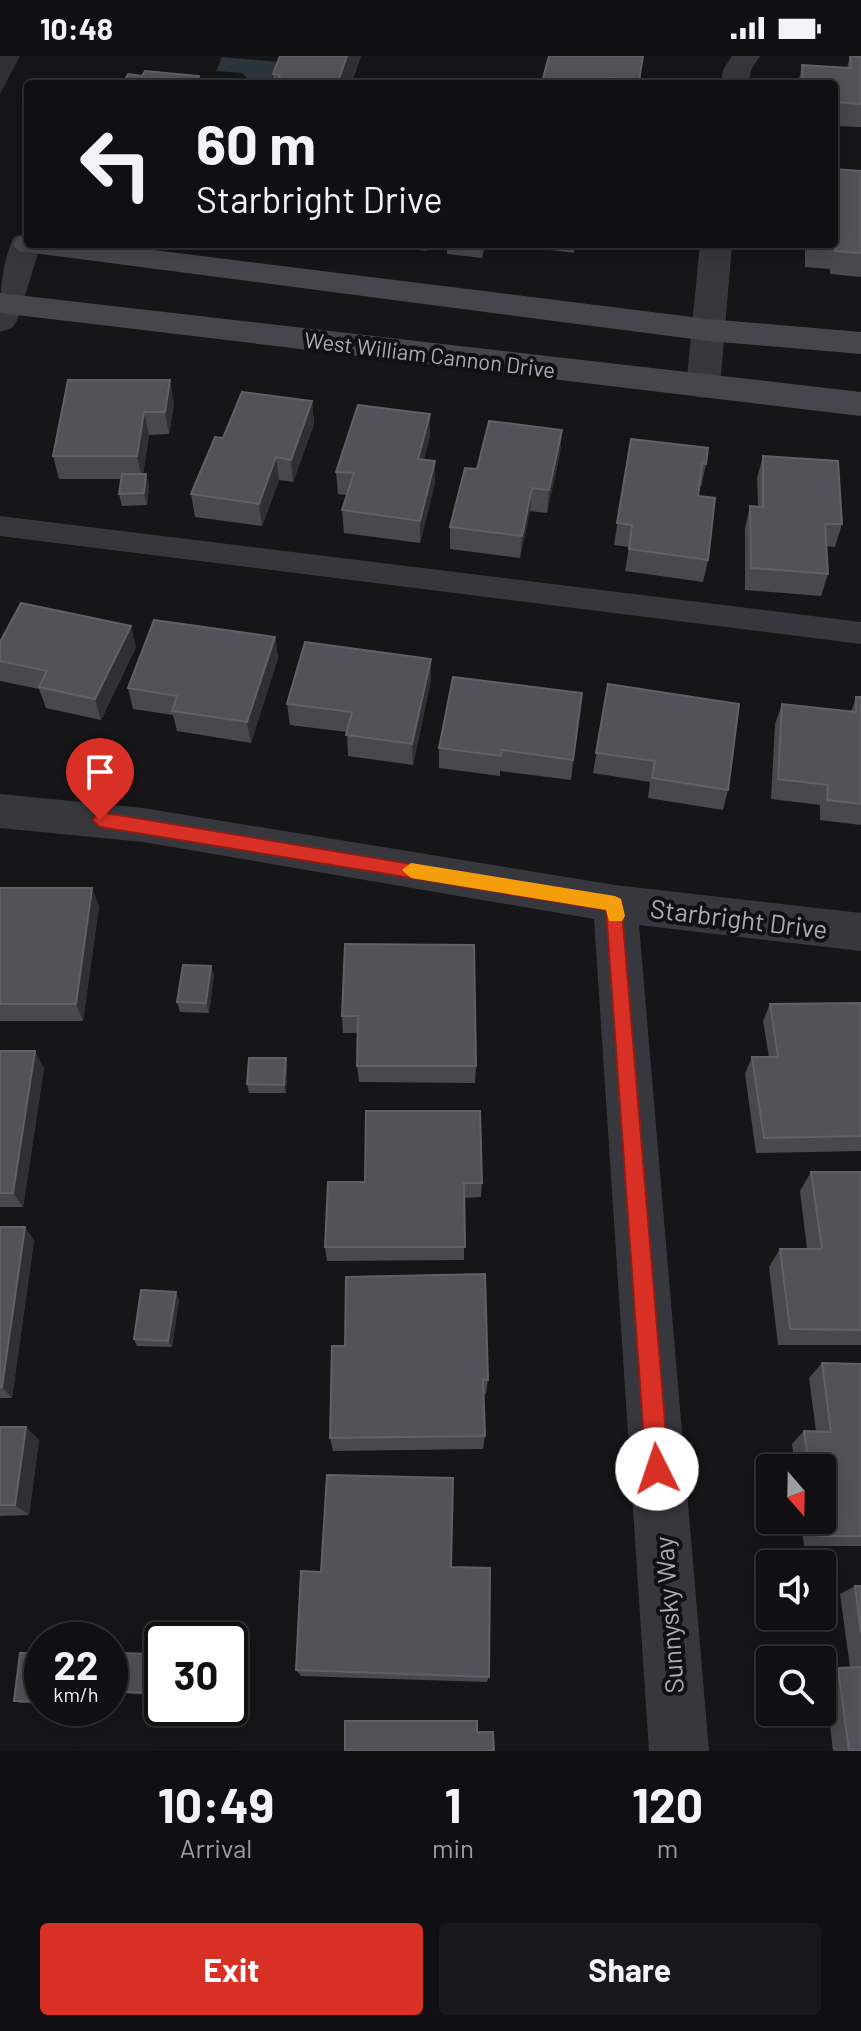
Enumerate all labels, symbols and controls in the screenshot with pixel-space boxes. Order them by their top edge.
text: 10:48 [40,10,113,46]
text: 60 m [196,109,316,176]
icon: left [64,112,168,216]
text: Starbright Drive [196,177,443,220]
street label: West William Cannon Drive [303,326,557,382]
pin [66,738,134,820]
icon: arrive [78,750,122,794]
street label: Starbright Drive [649,892,829,944]
position arrow [615,1427,699,1511]
north arrow [756,1454,836,1534]
map controls [756,1454,836,1726]
street label: Sunnysky Way [647,1535,689,1695]
button: sound [756,1550,836,1630]
speed limit sign: 30 [144,1622,248,1726]
text: 22 [54,1640,98,1688]
button: search [756,1646,836,1726]
text: km/h [53,1682,99,1706]
text: 10:49 [158,1775,274,1833]
text: 1 [445,1775,462,1833]
text: 120 [632,1775,703,1833]
text: Arrival [180,1832,252,1863]
text: min [432,1832,474,1863]
text: m [657,1832,678,1863]
button: Exit [40,1923,423,2015]
button: Share [439,1923,821,2015]

